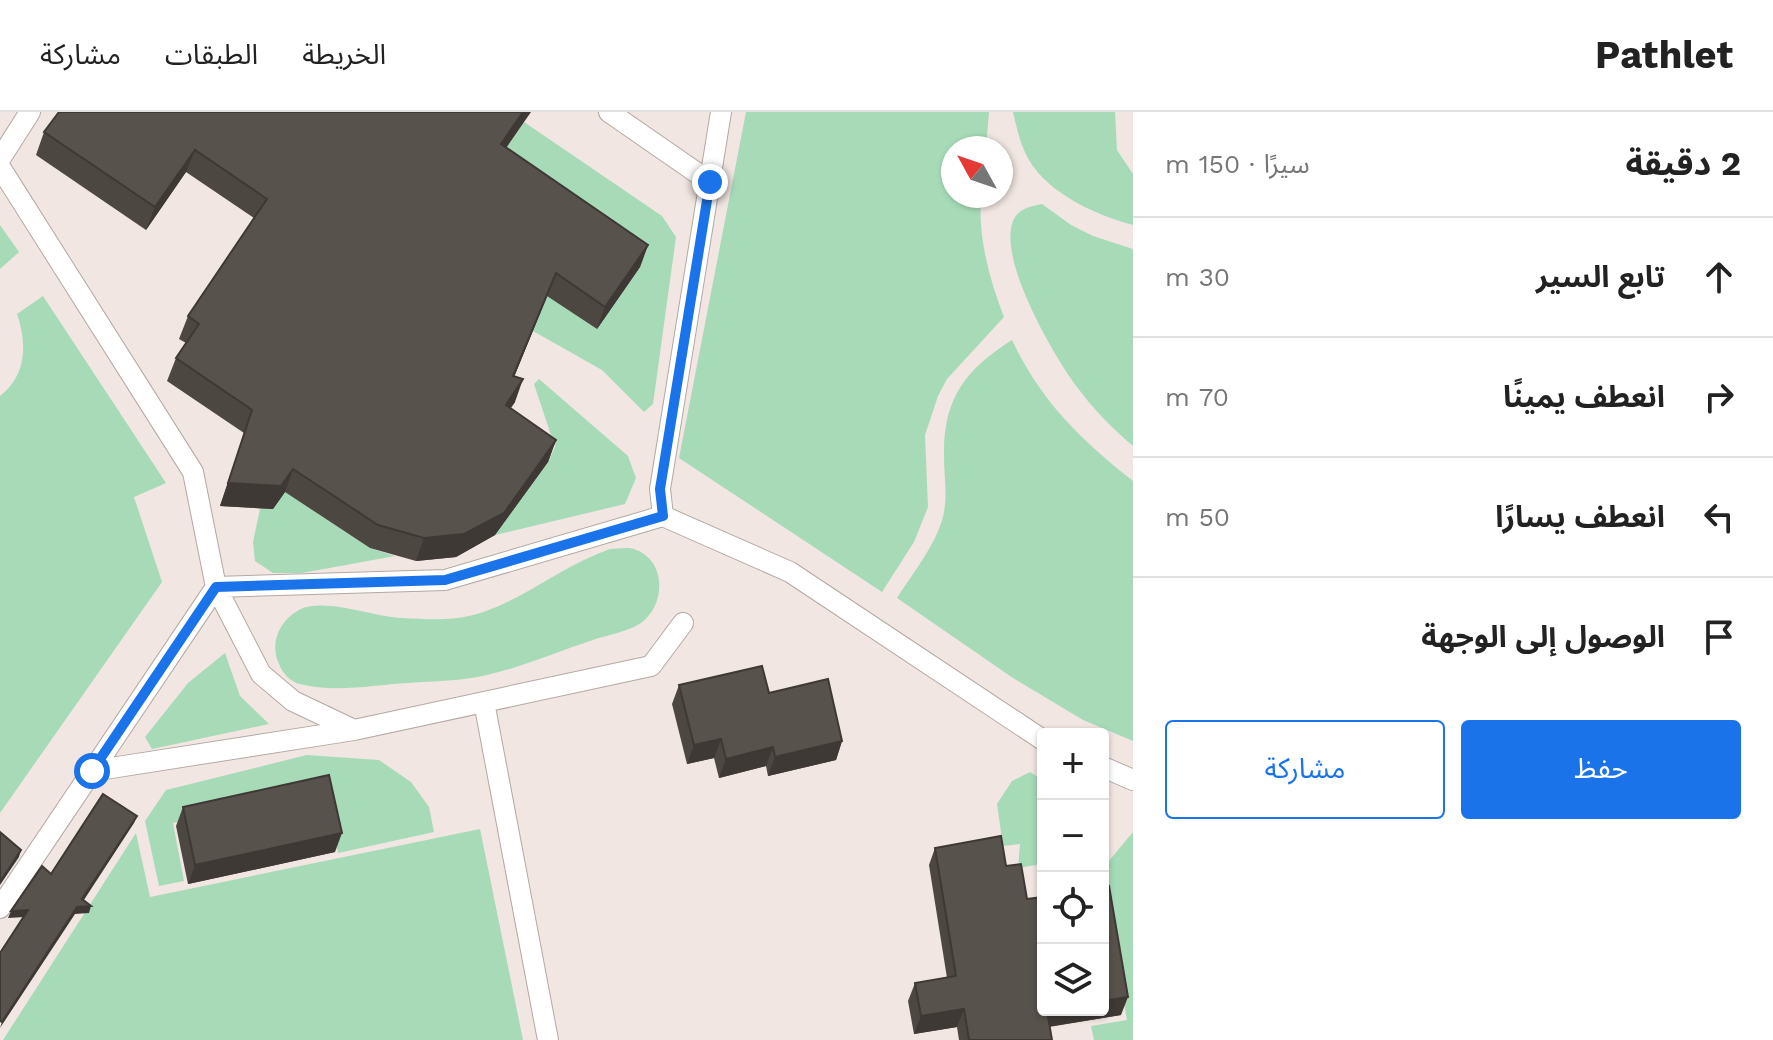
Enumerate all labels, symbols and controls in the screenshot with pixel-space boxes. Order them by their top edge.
text: Pathlet [1595,33,1733,77]
text: مشاركة [40,38,121,71]
text: الطبقات [165,38,258,71]
text: الخريطة [302,38,386,71]
north arrow [941,136,1013,208]
text: 2 دقيقة [1625,143,1741,183]
text: سيرًا · 150 m [1165,149,1310,179]
route end [692,164,728,200]
icon: ahead [1697,255,1741,299]
text: تابع السير [1536,259,1665,294]
text: 30 m [1165,262,1230,292]
icon: right [1697,375,1741,419]
text: انعطف يمينًا [1503,379,1665,414]
text: 70 m [1165,382,1229,412]
icon: left [1697,495,1741,539]
text: انعطف يسارًا [1495,499,1665,534]
text: 50 m [1165,502,1230,532]
icon: arrive [1697,615,1741,659]
text: الوصول إلى الوجهة [1421,619,1665,654]
button: مشاركة [1165,720,1445,819]
button: حفظ [1461,720,1741,819]
map controls [1037,728,1109,1016]
button: + [1037,728,1109,800]
route start [74,753,110,789]
button: − [1037,800,1109,872]
button: locate [1037,872,1109,944]
button: layers [1037,944,1109,1016]

